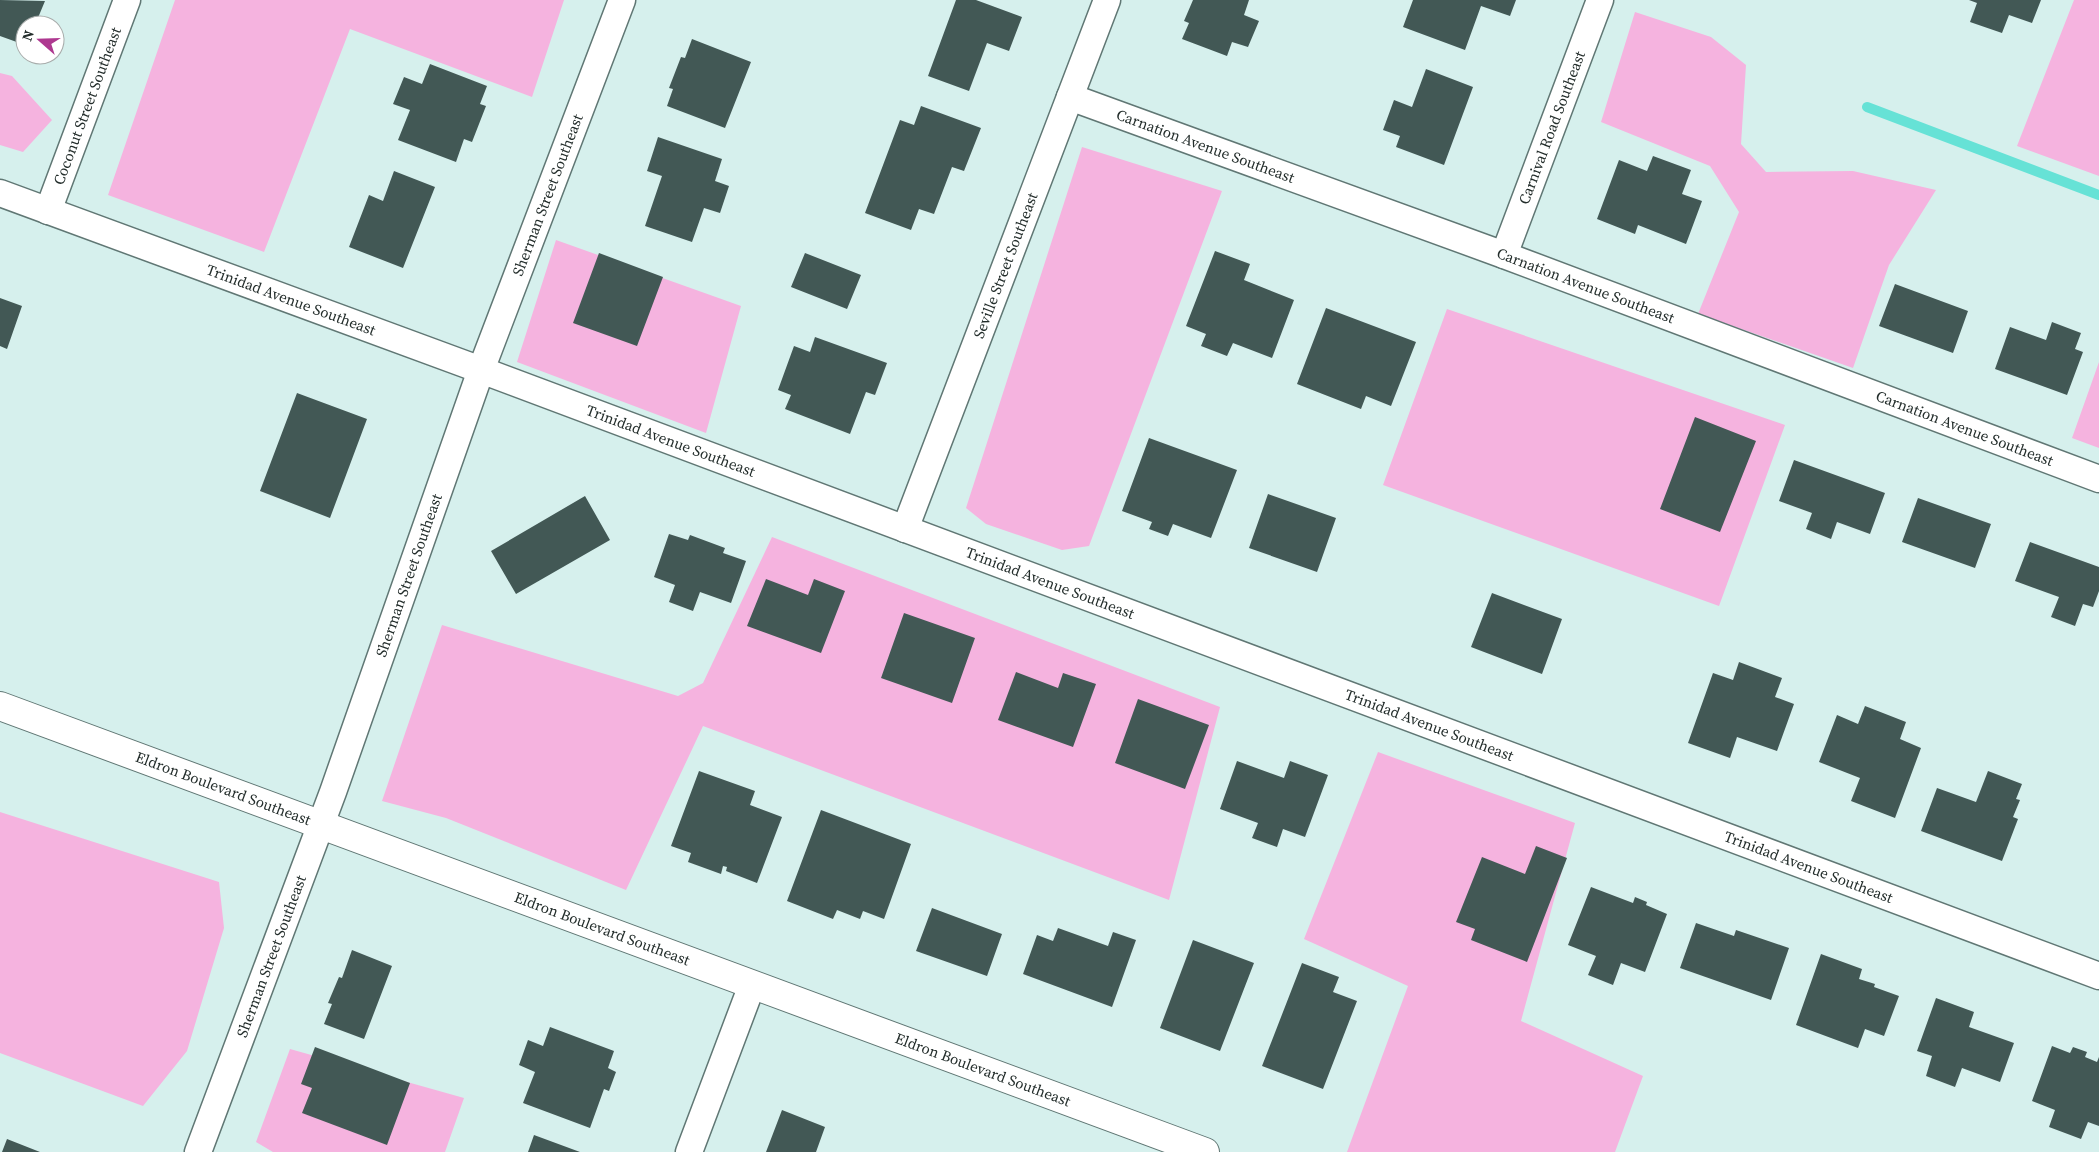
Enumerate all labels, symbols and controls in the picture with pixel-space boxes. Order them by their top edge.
north arrow [15,15,65,65]
street label: Coconut Street Southeast [48,24,126,188]
text: N [17,27,39,44]
street label: Carnival Road Southeast [1513,48,1590,207]
street label: Carnation Avenue Southeast [1114,104,1298,188]
street label: Sherman Street Southeast [507,111,588,279]
street label: Seville Street Southeast [968,189,1043,341]
street label: Carnation Avenue Southeast [1494,242,1678,328]
street label: Trinidad Avenue Southeast [204,259,379,340]
street label: Carnation Avenue Southeast [1873,385,2057,471]
street label: Trinidad Avenue Southeast [583,399,758,482]
street label: Sherman Street Southeast [370,491,447,660]
street label: Trinidad Avenue Southeast [963,541,1138,624]
street label: Trinidad Avenue Southeast [1342,683,1517,766]
street label: Eldron Boulevard Southeast [133,746,314,830]
street label: Trinidad Avenue Southeast [1721,826,1896,908]
street label: Sherman Street Southeast [231,872,311,1040]
street label: Eldron Boulevard Southeast [512,886,693,970]
street label: Eldron Boulevard Southeast [892,1027,1074,1111]

